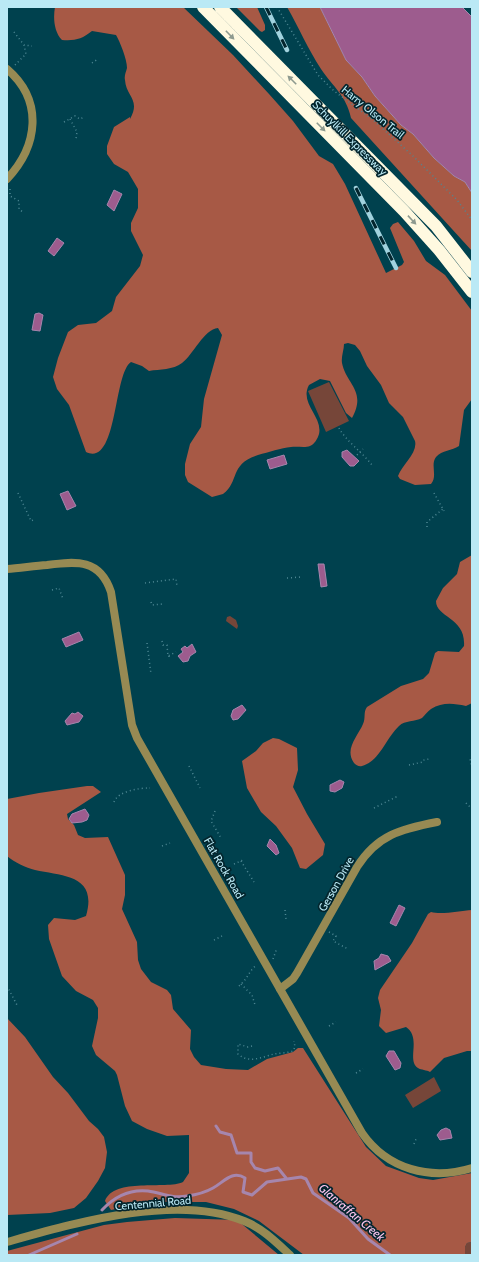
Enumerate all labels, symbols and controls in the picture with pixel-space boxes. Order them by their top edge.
one-way arrow [225,30,235,40]
one-way arrow [287,75,297,85]
street label: Harry Olson Trail [339,82,408,142]
street label: Schuylkill Expressway [310,98,391,179]
one-way arrow [316,122,326,132]
one-way arrow [408,215,417,225]
street label: Flat Rock Road [201,835,247,901]
street label: Gerson Drive [315,854,357,914]
water label: Glanraffan Creek [316,1180,389,1245]
street label: Centennial Road [114,1193,192,1213]

